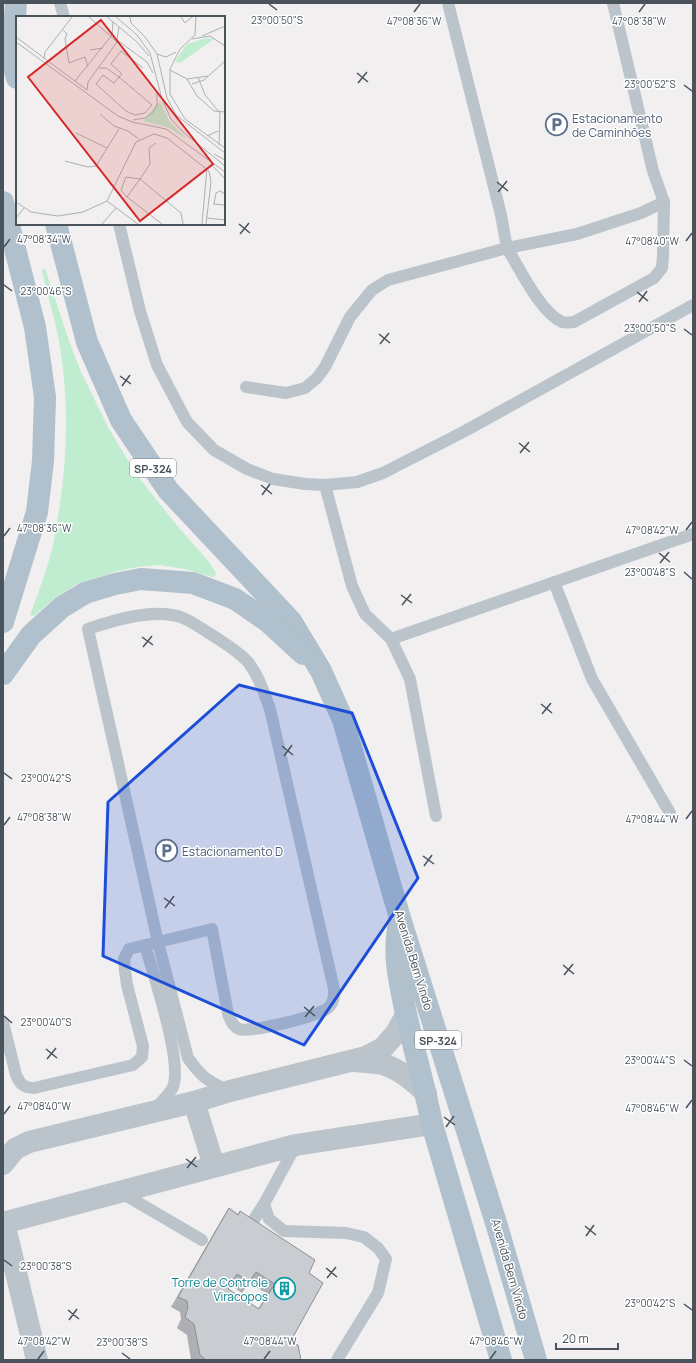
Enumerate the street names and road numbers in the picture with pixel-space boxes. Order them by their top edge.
road number: SP-324 [130,459,176,477]
street label: Avenida Bem Vindo [391,908,437,1012]
road number: SP-324 [415,1031,461,1049]
street label: Avenida Bem Vindo [488,1217,532,1321]

